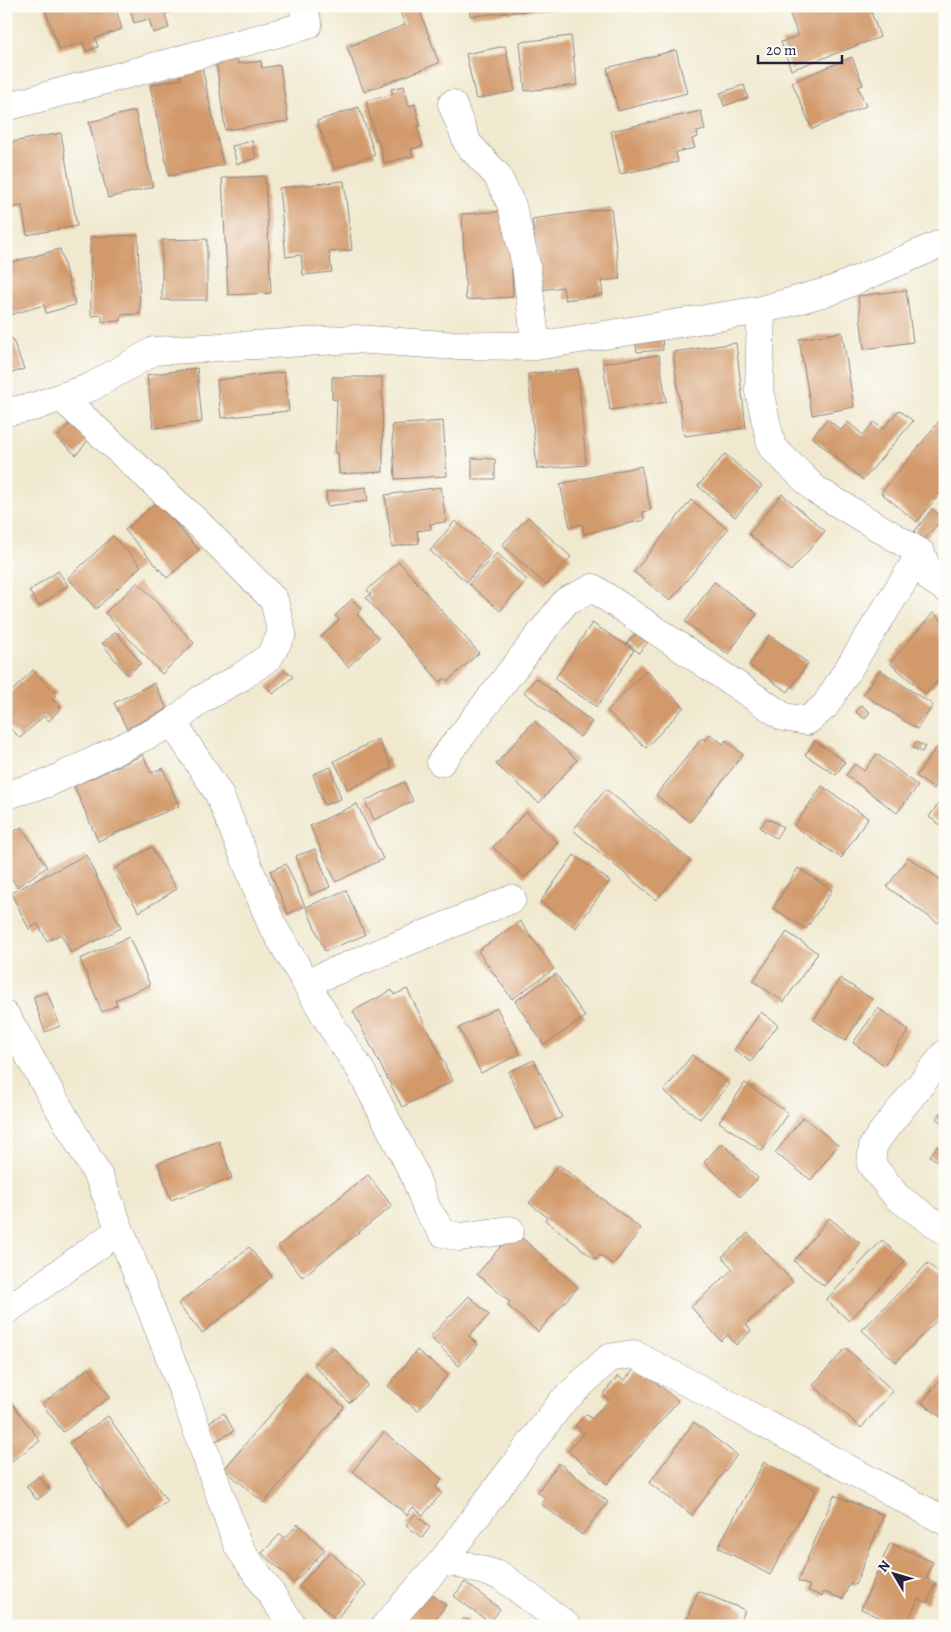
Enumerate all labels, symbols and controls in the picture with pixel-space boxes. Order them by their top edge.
scale bar [758,32,842,64]
text: 20 m [766,40,797,60]
north arrow [868,1550,918,1600]
text: N [874,1556,895,1576]

